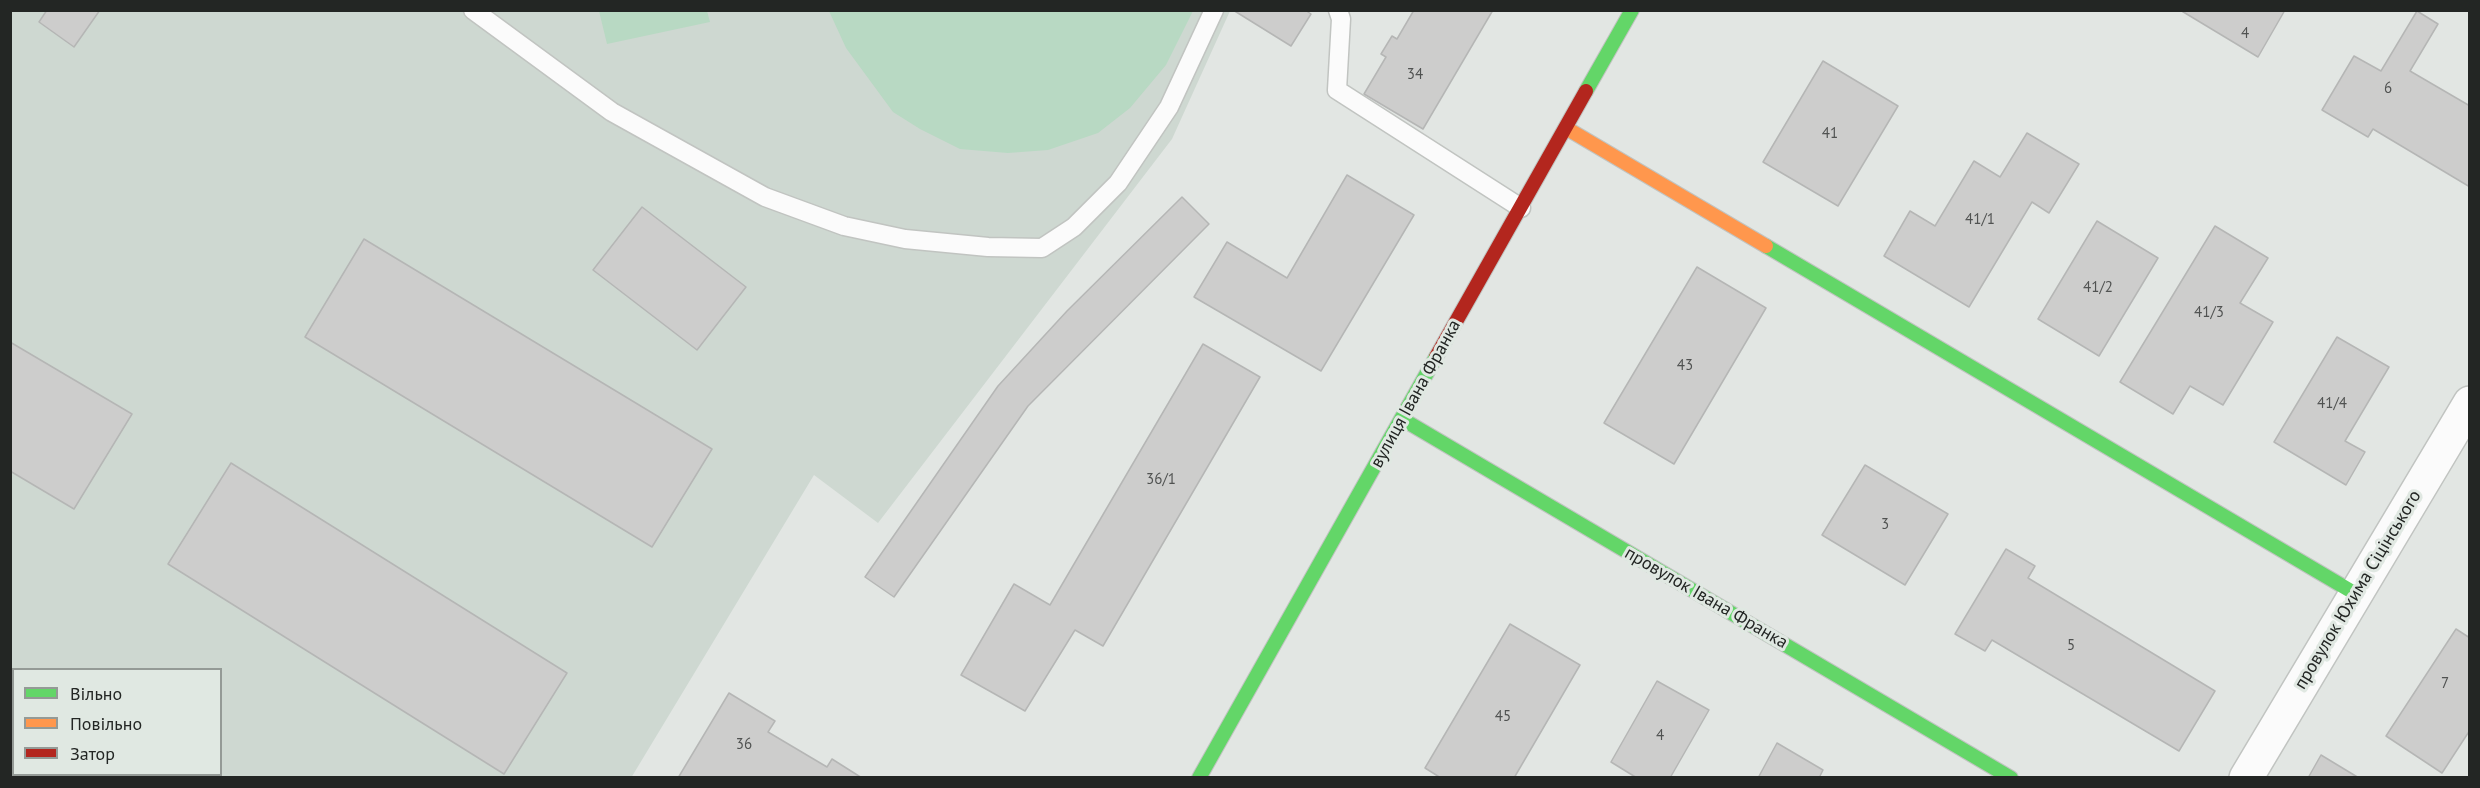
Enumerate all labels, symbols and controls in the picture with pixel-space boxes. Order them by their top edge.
house number: 4 [2241,25,2249,43]
house number: 34 [1407,66,1423,84]
house number: 6 [2384,80,2392,98]
house number: 41 [1822,125,1838,143]
house number: 41/1 [1965,211,1995,229]
house number: 41/2 [2083,279,2113,297]
house number: 41/3 [2194,304,2224,322]
street label: вулиця Івана Франка [1366,316,1466,472]
house number: 43 [1677,357,1693,375]
house number: 41/4 [2317,395,2347,413]
house number: 36/1 [1146,471,1176,489]
street label: провулок Юхима Сіцінського [2290,487,2426,693]
house number: 3 [1881,516,1889,534]
street label: провулок Івана Франка [1621,542,1791,654]
house number: 5 [2067,637,2075,655]
legend [12,668,222,776]
house number: 7 [2441,675,2449,693]
text: Вільно [70,682,122,705]
house number: 45 [1495,708,1511,726]
text: Повільно [70,712,142,735]
house number: 4 [1656,727,1664,745]
house number: 36 [736,736,752,754]
text: Затор [70,742,115,765]

